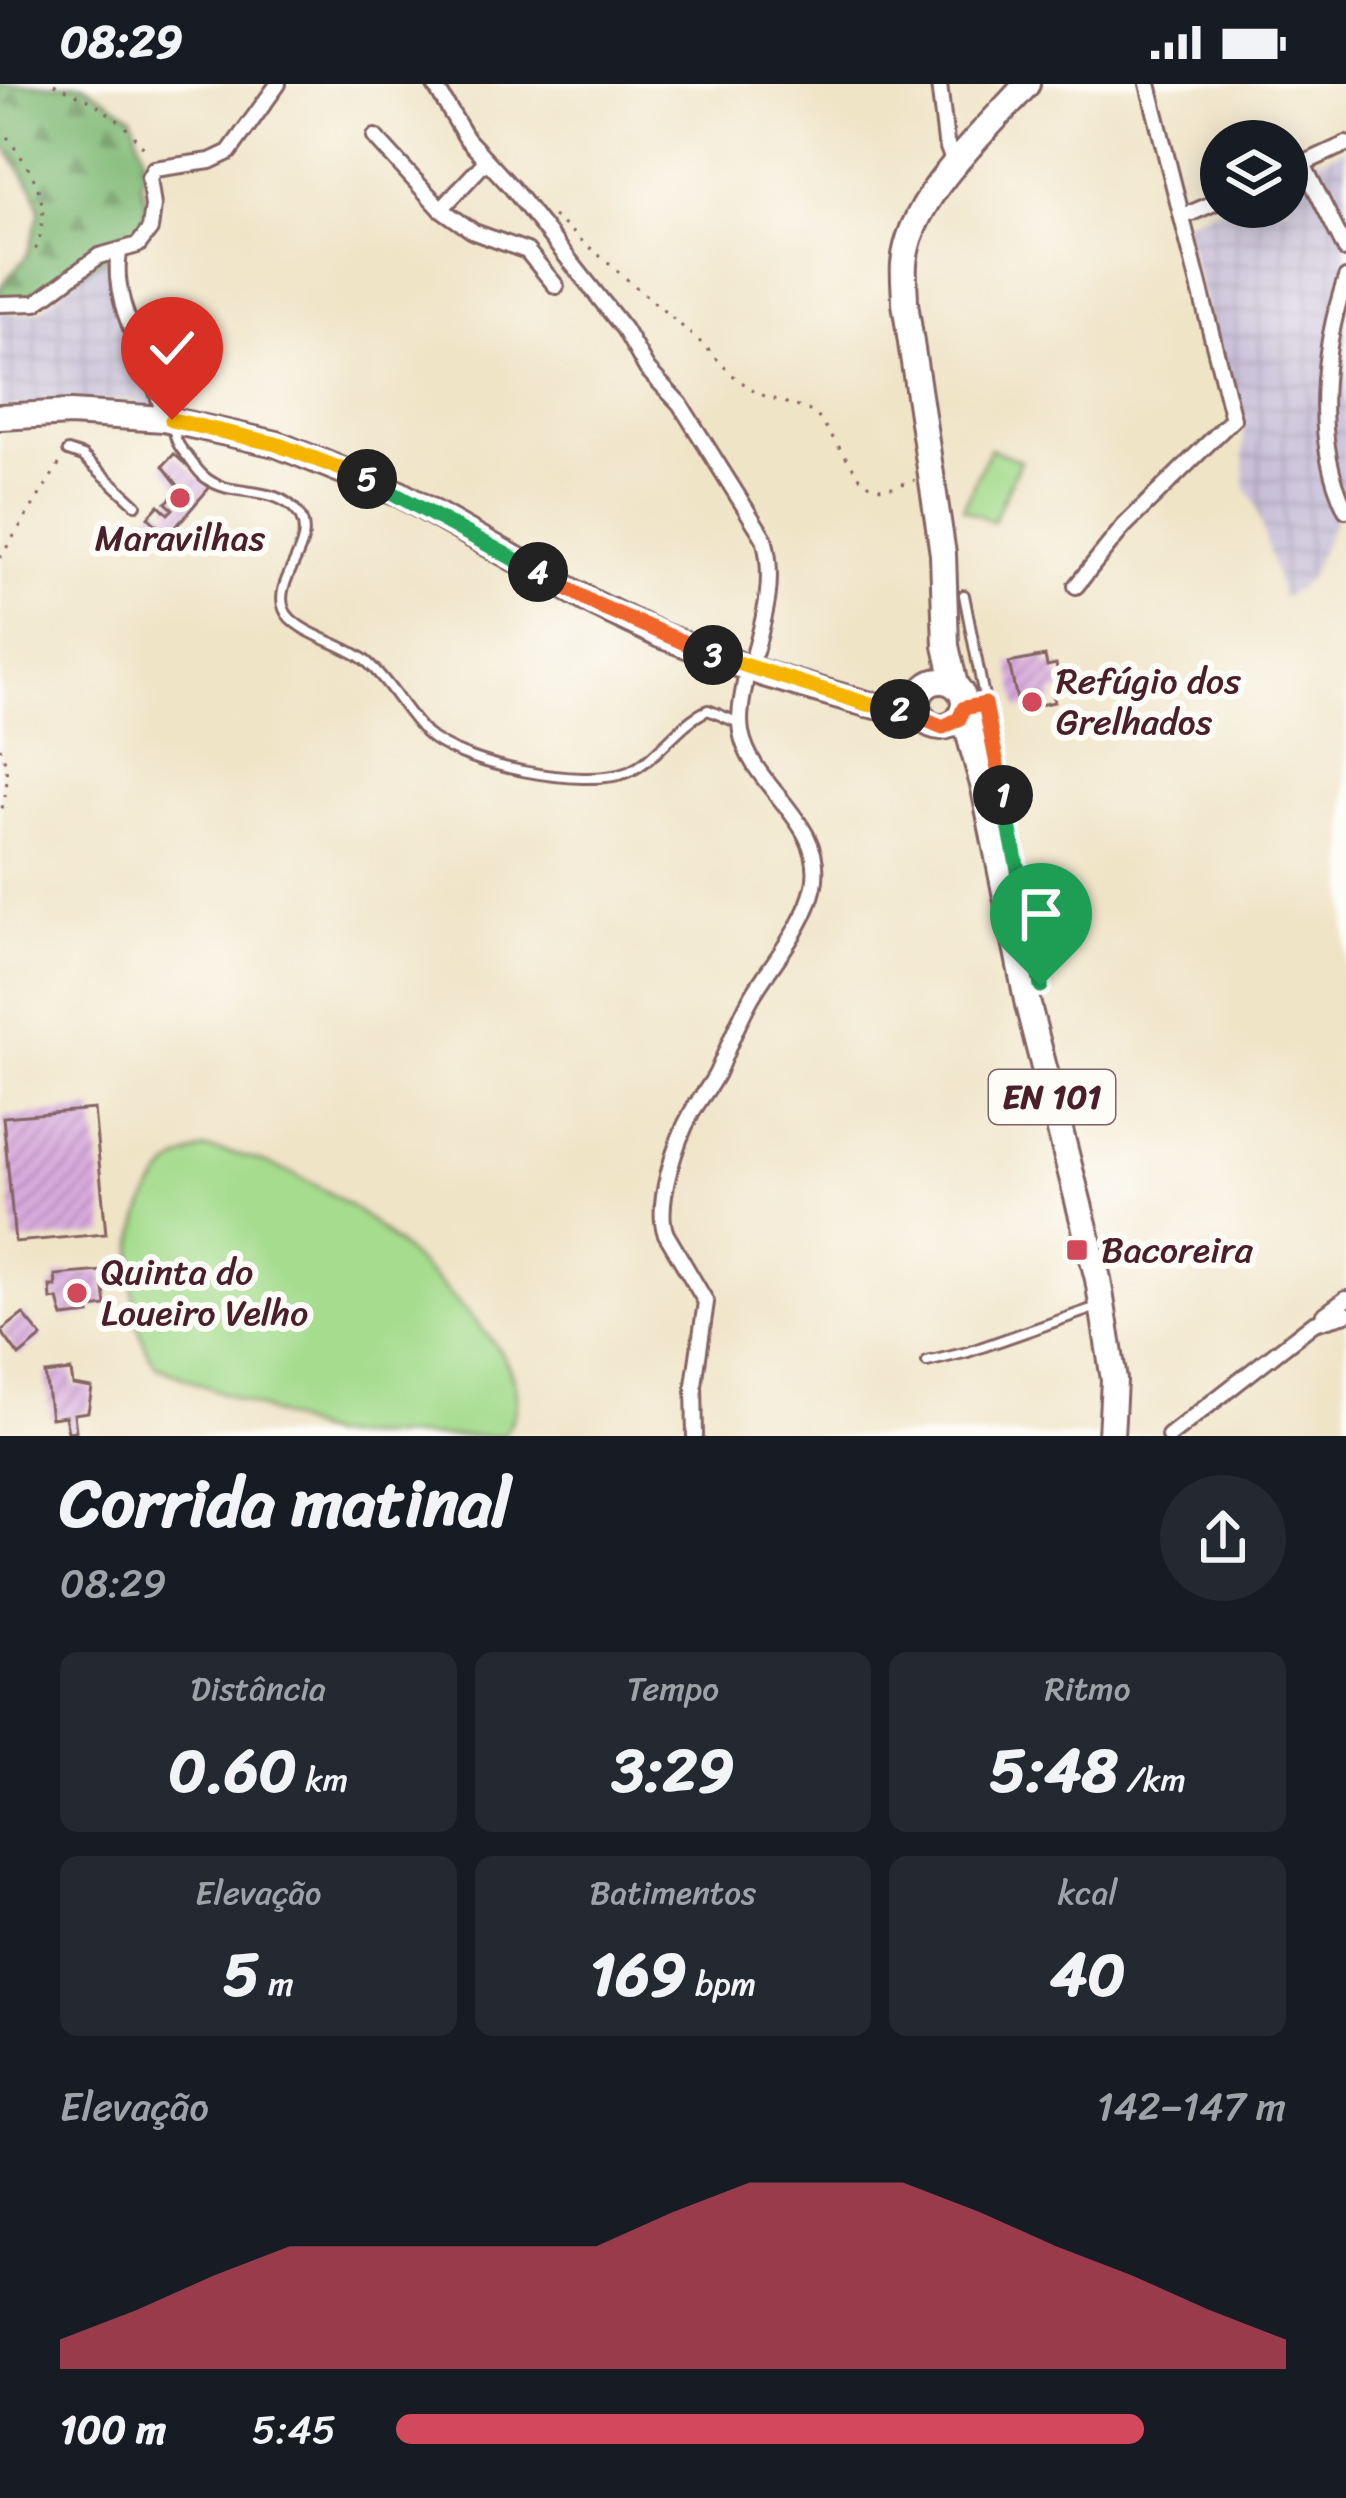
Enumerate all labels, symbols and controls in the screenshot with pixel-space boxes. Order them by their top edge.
text: 08:29 [60,2,183,82]
map controls [1200,120,1308,228]
button: layers [1200,120,1308,228]
pin [121,297,223,420]
icon: check [139,315,205,381]
pin: 5 [337,449,397,509]
text: 5 [357,450,377,508]
marker: Maravilhas [167,485,193,511]
place label: Maravilhas [95,506,266,570]
pin: 4 [508,542,568,602]
text: 4 [528,543,548,601]
pin: 3 [683,625,743,685]
text: 3 [704,626,722,684]
place label: Refúgio dos Grelhados [1056,649,1241,754]
pin: 2 [870,679,930,739]
text: 2 [890,680,910,738]
marker: Refúgio dos Grelhados [1019,689,1045,715]
pin: 1 [973,765,1033,825]
text: 1 [996,766,1010,824]
pin [990,863,1092,986]
icon: arrive [1008,881,1074,947]
road number: EN 101 [989,1070,1115,1124]
place label: Bacoreira [1101,1218,1254,1282]
marker: Bacoreira [1064,1237,1090,1263]
place label: Quinta do Loueiro Velho [101,1240,308,1345]
marker: Quinta do Loueiro Velho [64,1280,90,1306]
text: Corrida matinal [60,1445,511,1562]
button: share [1160,1475,1286,1601]
text: 08:29 [60,1549,166,1618]
text: Distância [191,1660,326,1718]
text: Tempo [627,1660,719,1718]
text: Ritmo [1045,1660,1130,1718]
text: 0.60 [169,1718,297,1824]
text: 3:29 [612,1718,734,1824]
text: 5:48 [990,1718,1118,1824]
text: km [297,1751,348,1809]
text: /km [1118,1751,1186,1809]
text: Elevação [195,1864,321,1922]
text: Batimentos [590,1864,756,1922]
text: kcal [1058,1864,1118,1922]
text: 5 [223,1922,260,2028]
text: 169 [590,1922,687,2028]
text: 40 [1050,1922,1125,2028]
text: m [260,1955,294,2013]
text: bpm [687,1955,756,2013]
text: Elevação [60,2072,209,2141]
text: 142–147 m [1097,2072,1286,2141]
text: 100 m [60,2395,166,2464]
text: 5:45 [252,2395,336,2464]

